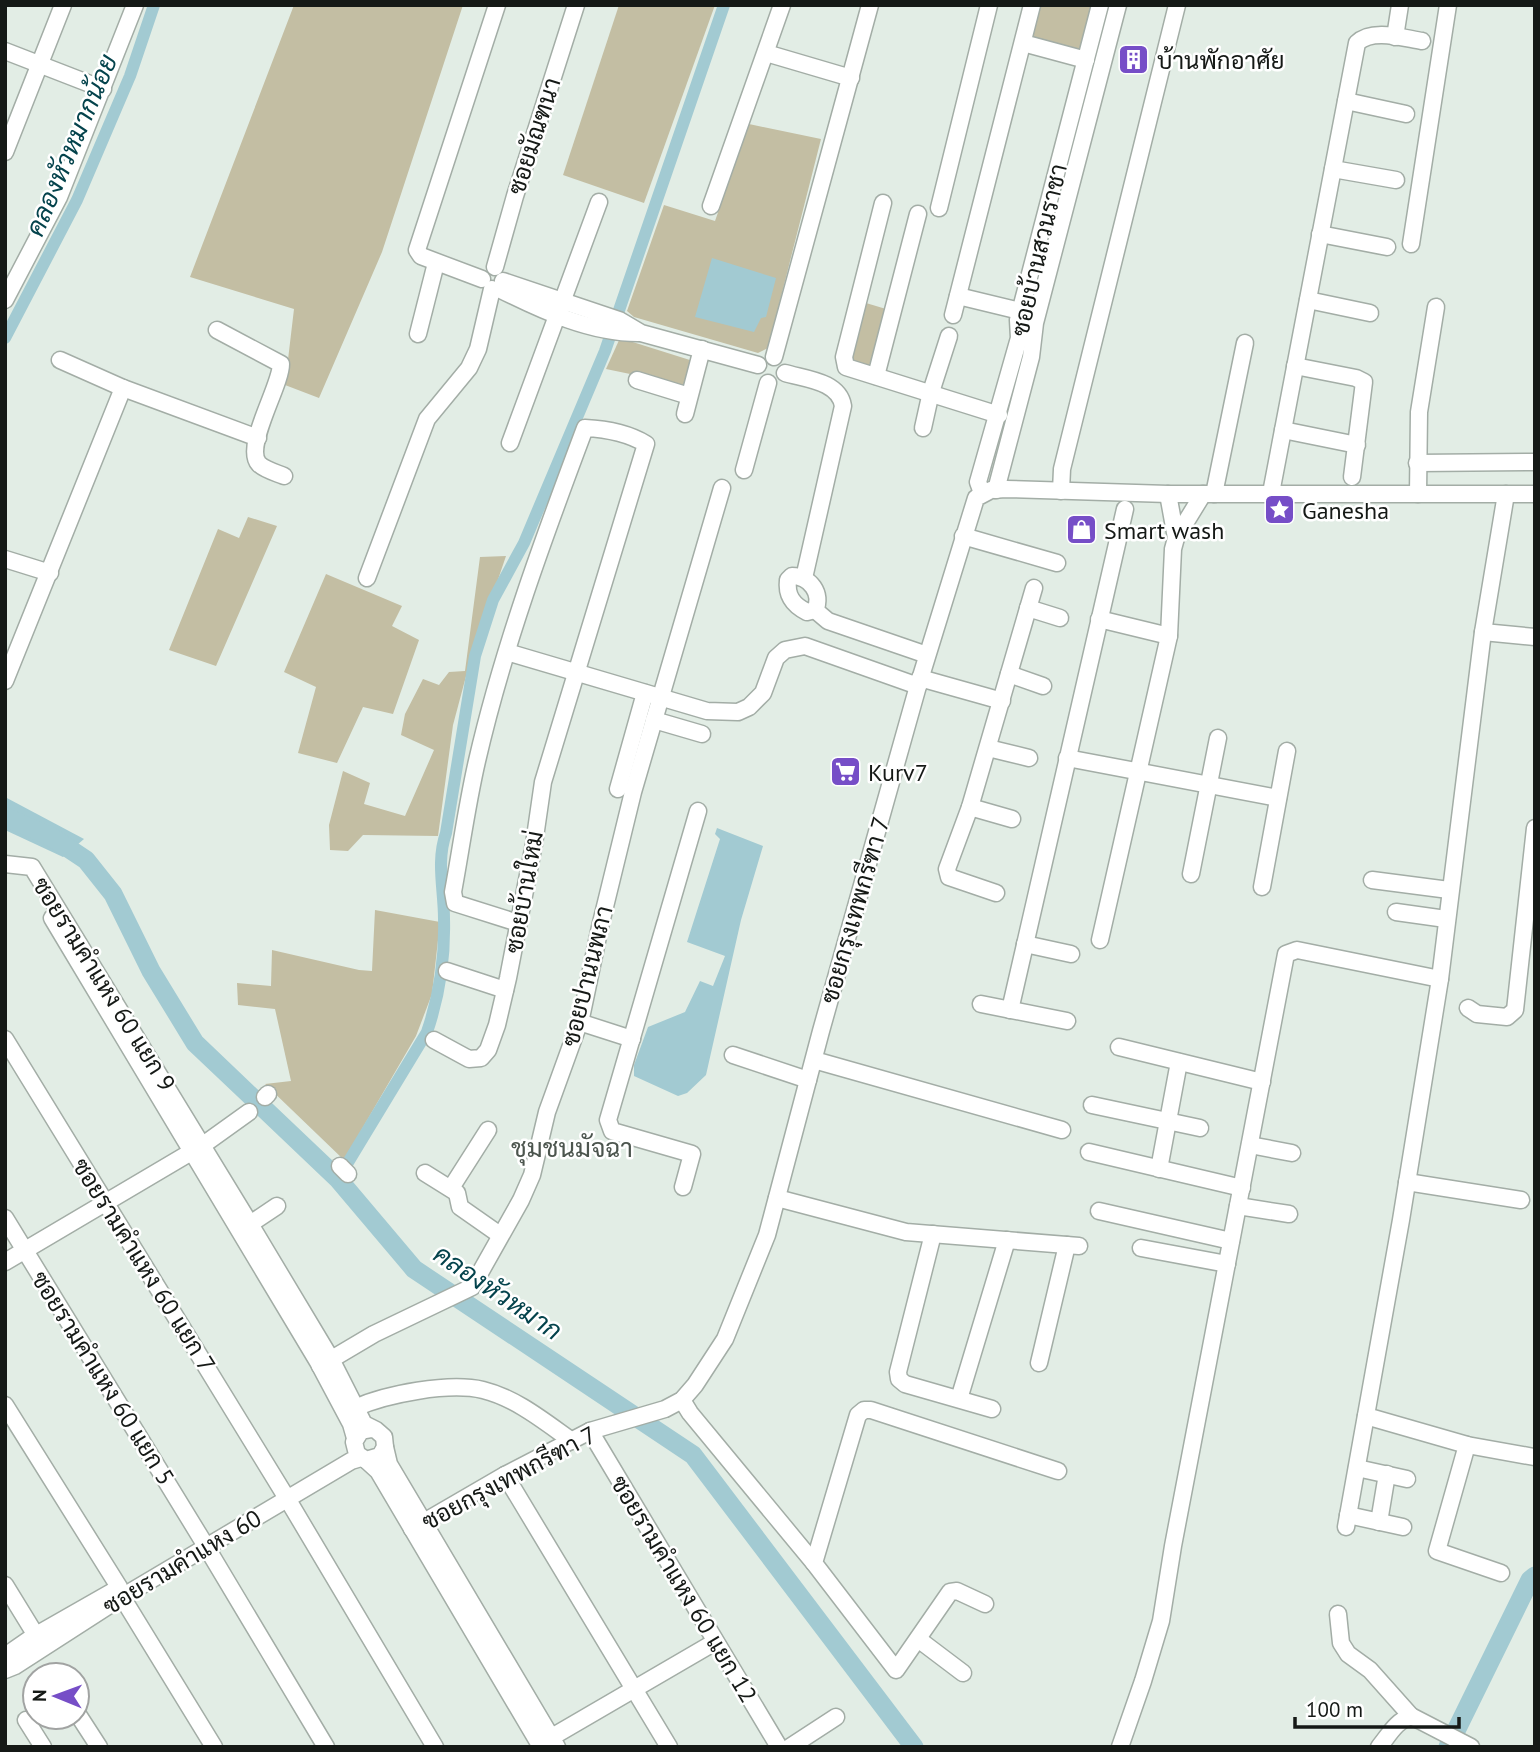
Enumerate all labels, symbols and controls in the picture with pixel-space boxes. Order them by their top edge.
building icon: บ้านพักอาศัย [1117,43,1151,77]
place label: บ้านพักอาศัย [1157,45,1284,76]
water label: คลองหัวหมากน้อย [18,49,124,241]
street label: ซอยมัณฑนา [501,74,567,198]
street label: ซอยบ้านสวนราชา [1004,161,1074,339]
place icon: Ganesha [1262,493,1296,527]
place label: Ganesha [1302,495,1389,526]
shop icon: Smart wash [1064,513,1098,547]
place label: Smart wash [1104,515,1224,546]
supermarket icon: Kurv7 [828,755,862,789]
place label: Kurv7 [868,757,928,788]
street label: ซอยกรุงเทพกรีฑา 7 [814,813,897,1007]
street label: ซอยบ้านใหม่ [498,828,550,956]
street label: ซอยรามคำแหง 60 แยก 9 [25,871,183,1097]
street label: ซอยปานนพภา [555,902,619,1050]
district label: ชุมชนมัจฉา [511,1131,633,1166]
street label: ซอยรามคำแหง 60 แยก 7 [65,1152,223,1378]
water label: คลองหัวหมาก [428,1237,568,1347]
street label: ซอยรามคำแหง 60 แยก 5 [24,1265,182,1491]
street label: ซอยกรุงเทพกรีฑา 7 [417,1419,602,1538]
street label: ซอยรามคำแหง 60 แยก 12 [604,1470,764,1708]
street label: ซอยรามคำแหง 60 [97,1503,267,1621]
north arrow [21,1661,91,1731]
scale bar [1295,1686,1460,1730]
text: N [27,1689,51,1702]
text: 100 m [1306,1696,1363,1723]

